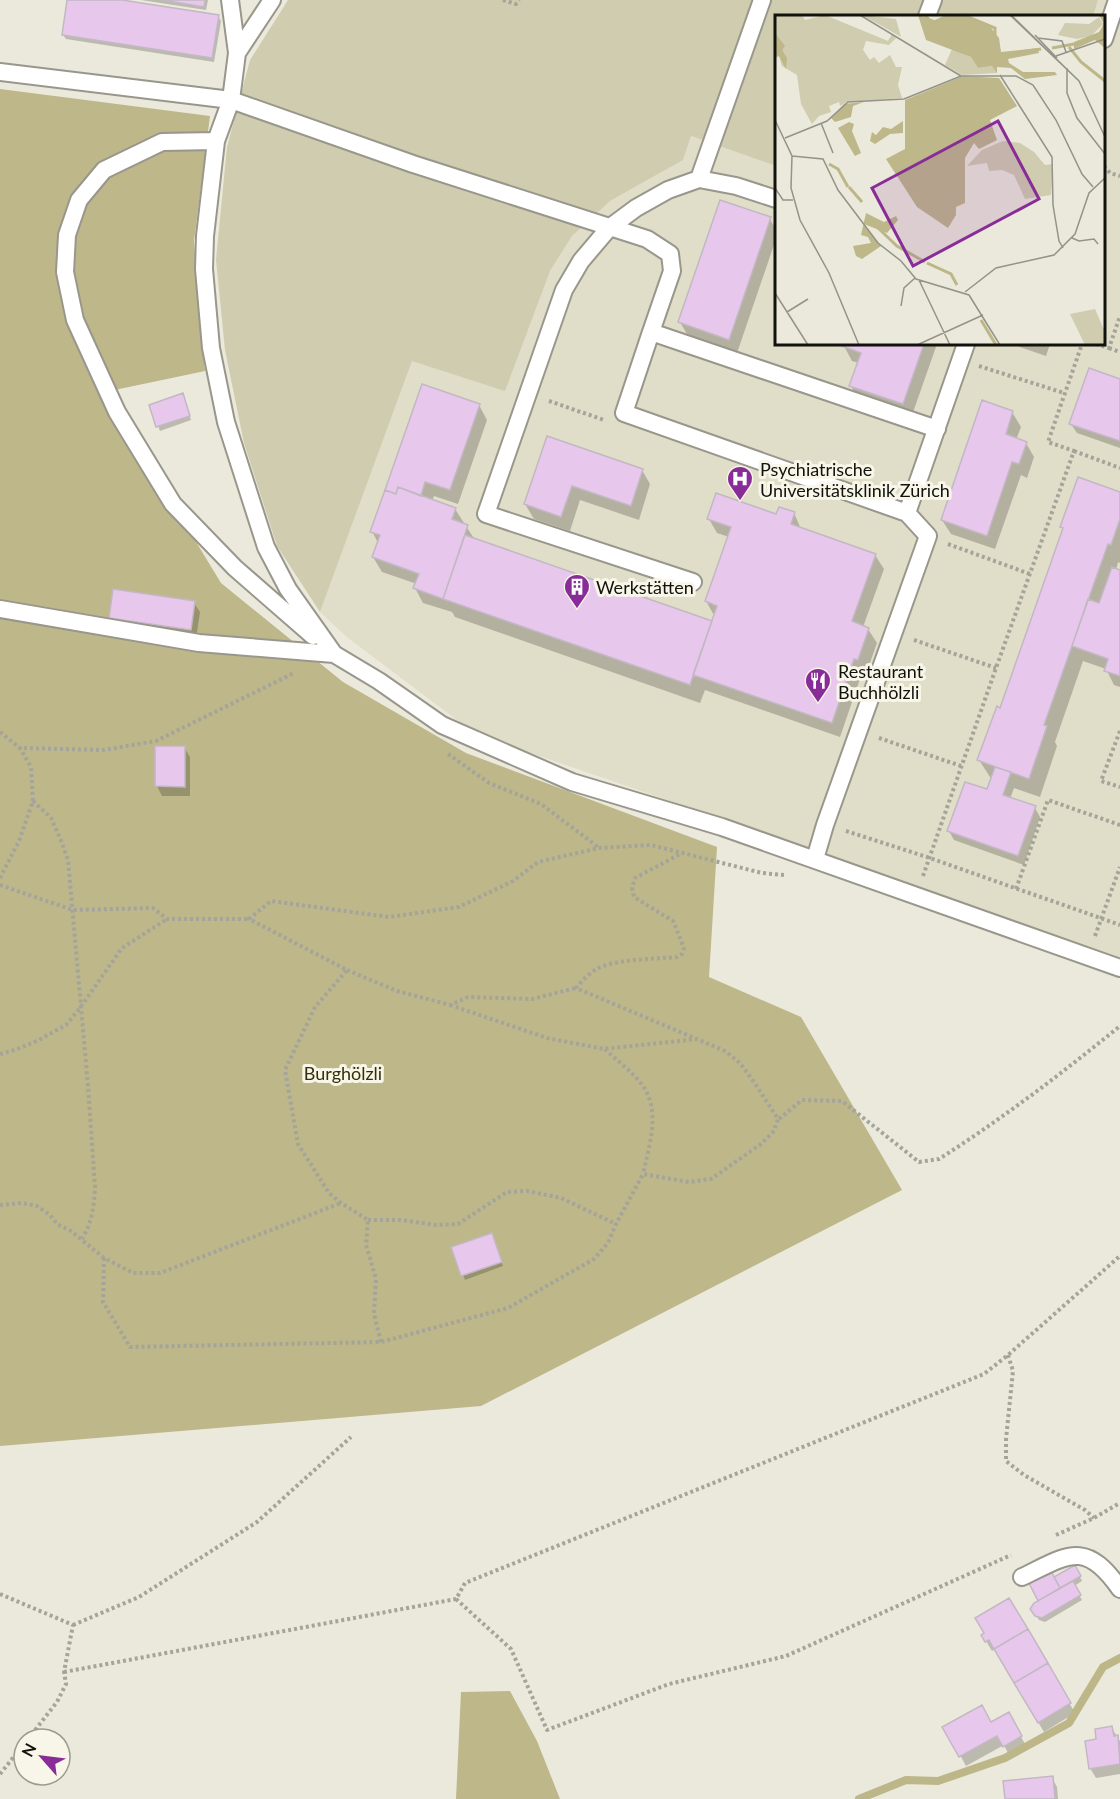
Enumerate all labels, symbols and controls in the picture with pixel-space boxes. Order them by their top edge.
inset map [775,15,1105,345]
place label: Psychiatrische Universitätsklinik Zürich [760,458,950,501]
hospital icon: Psychiatrische Universitätsklinik Zürich [725,464,755,502]
building icon: Werkstätten [562,572,592,610]
place label: Werkstätten [596,576,694,598]
place label: Restaurant Buchhölzli [838,660,924,703]
restaurant icon: Restaurant Buchhölzli [803,666,833,704]
park label: Burghölzli [304,1062,382,1084]
north arrow [12,1727,72,1787]
text: N [17,1740,40,1760]

